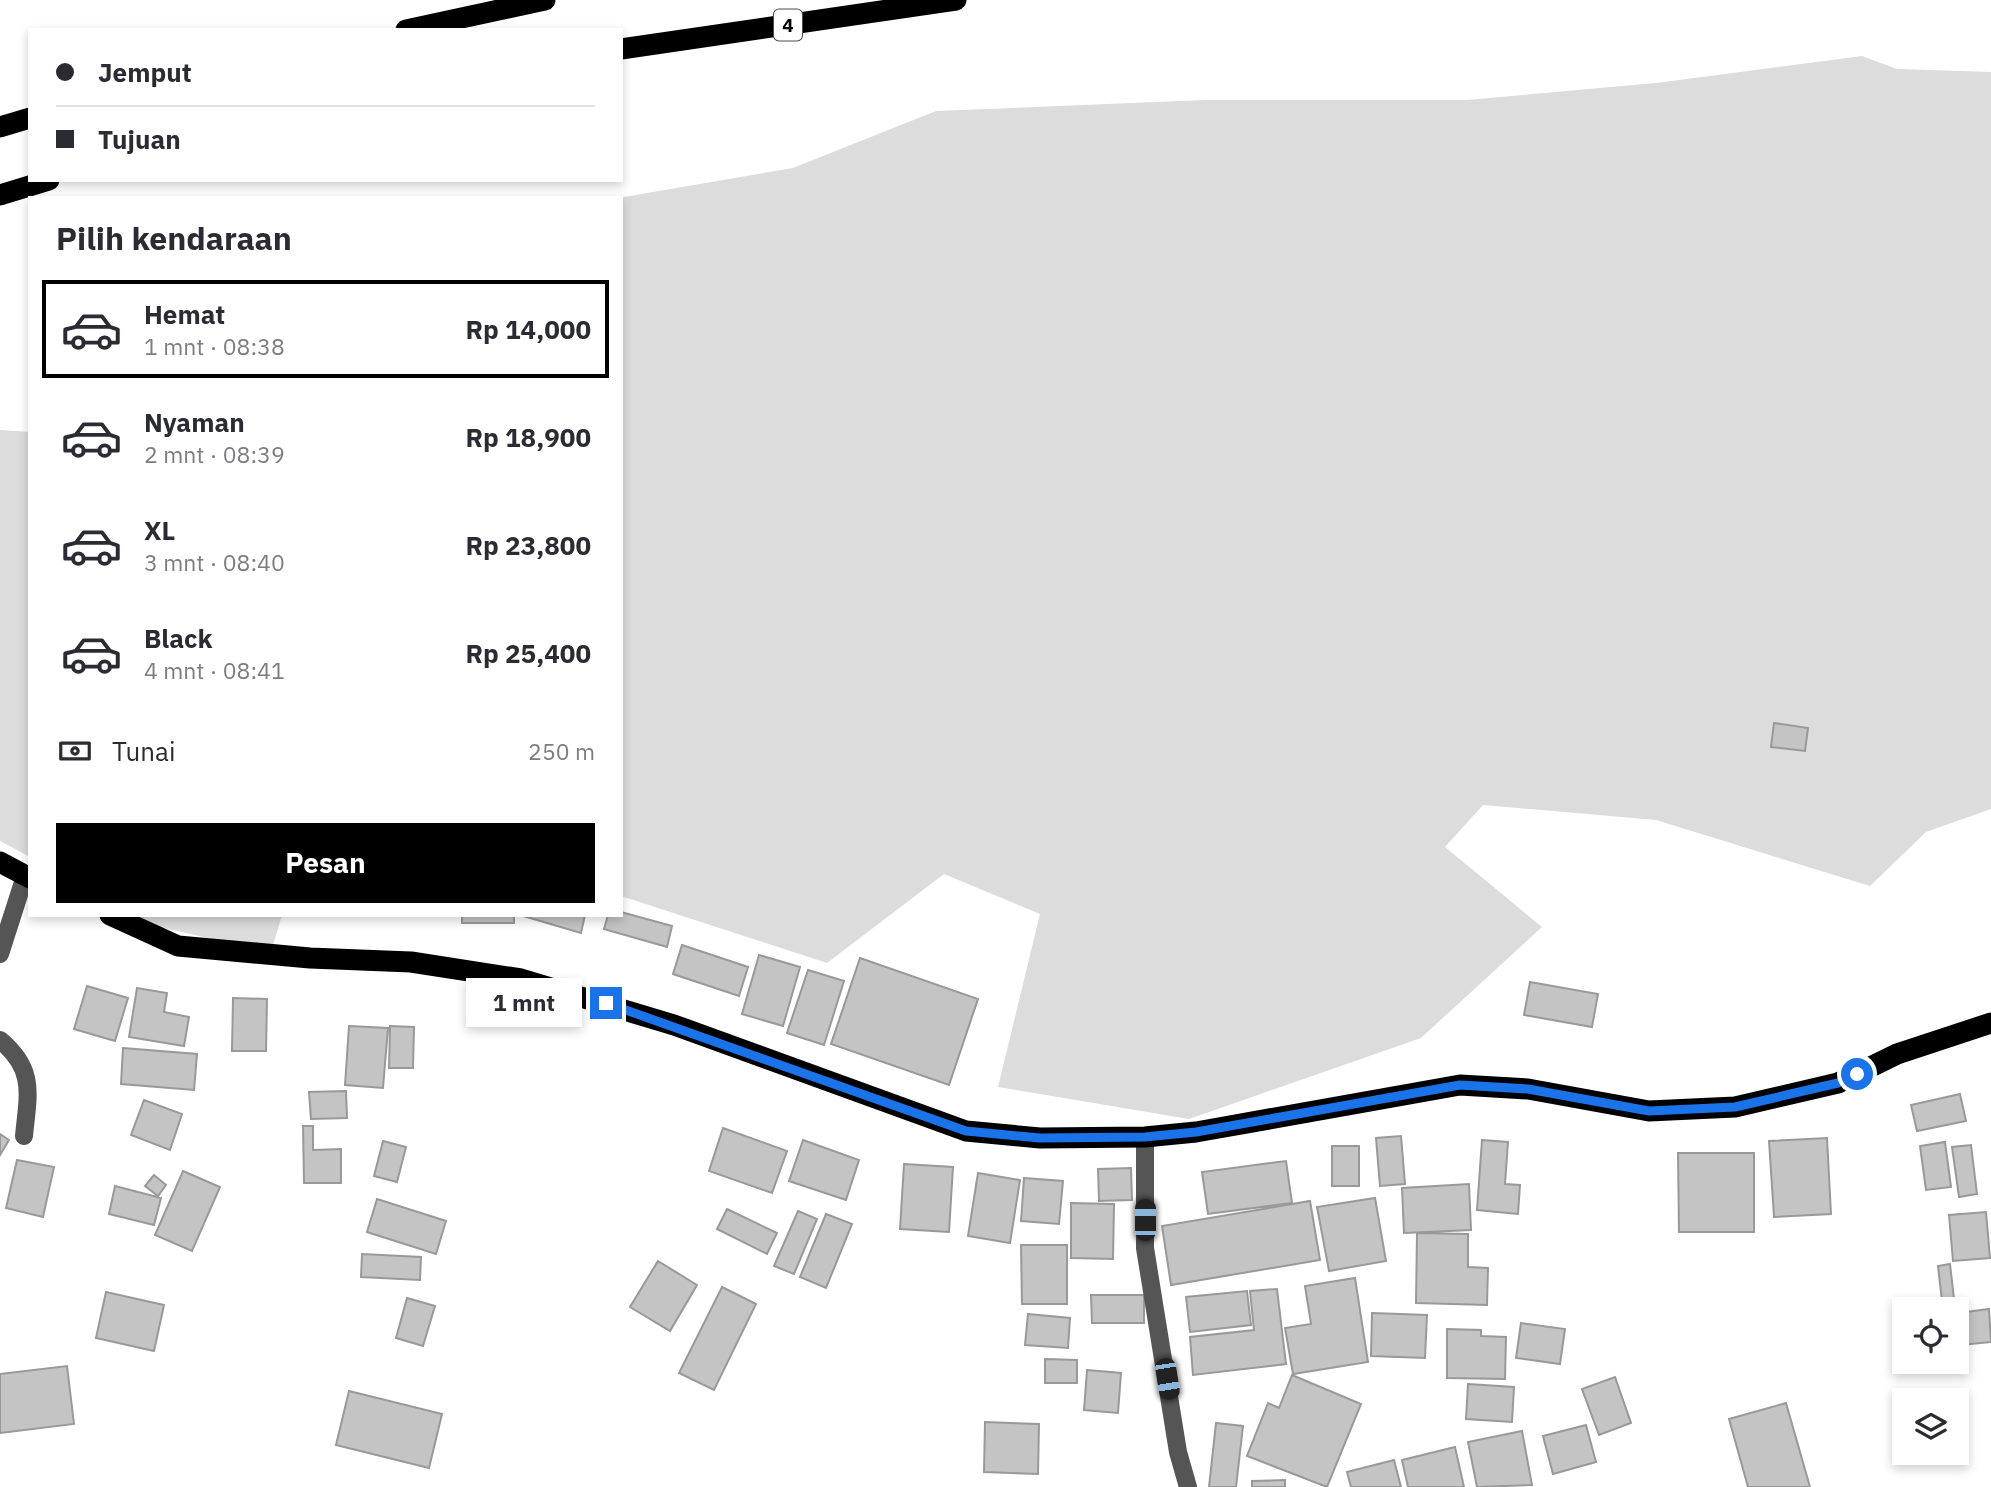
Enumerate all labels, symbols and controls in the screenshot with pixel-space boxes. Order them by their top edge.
road number: 4 [774,10,802,41]
text: Jemput [98,55,192,89]
text: Tujuan [98,122,181,156]
text: Pilih kendaraan [56,217,292,259]
text: Hemat [144,297,225,331]
icon: car [60,298,123,361]
text: Rp 14,000 [465,312,591,346]
text: 1 mnt · 08:38 [144,331,285,361]
text: Nyaman [144,405,245,439]
icon: car [60,406,123,469]
text: Rp 18,900 [465,420,591,454]
text: 2 mnt · 08:39 [144,439,285,469]
text: XL [144,513,175,547]
icon: car [60,514,123,577]
text: Rp 23,800 [465,528,591,562]
text: 3 mnt · 08:40 [144,547,285,577]
text: Black [144,621,212,655]
icon: car [60,622,123,685]
text: Rp 25,400 [465,636,591,670]
text: 4 mnt · 08:41 [144,655,285,685]
icon: cash [56,732,94,770]
text: Tunai [112,734,176,768]
text: 250 m [528,736,595,766]
button: Pesan [56,823,595,903]
callout: 1 mnt [466,978,582,1028]
text: 1 mnt [493,987,555,1017]
route end [590,987,622,1019]
route start [1841,1058,1873,1090]
car [1135,1199,1156,1241]
map controls [1892,1297,1969,1465]
button: locate [1892,1297,1969,1374]
car [1154,1357,1181,1401]
button: layers [1892,1388,1969,1465]

